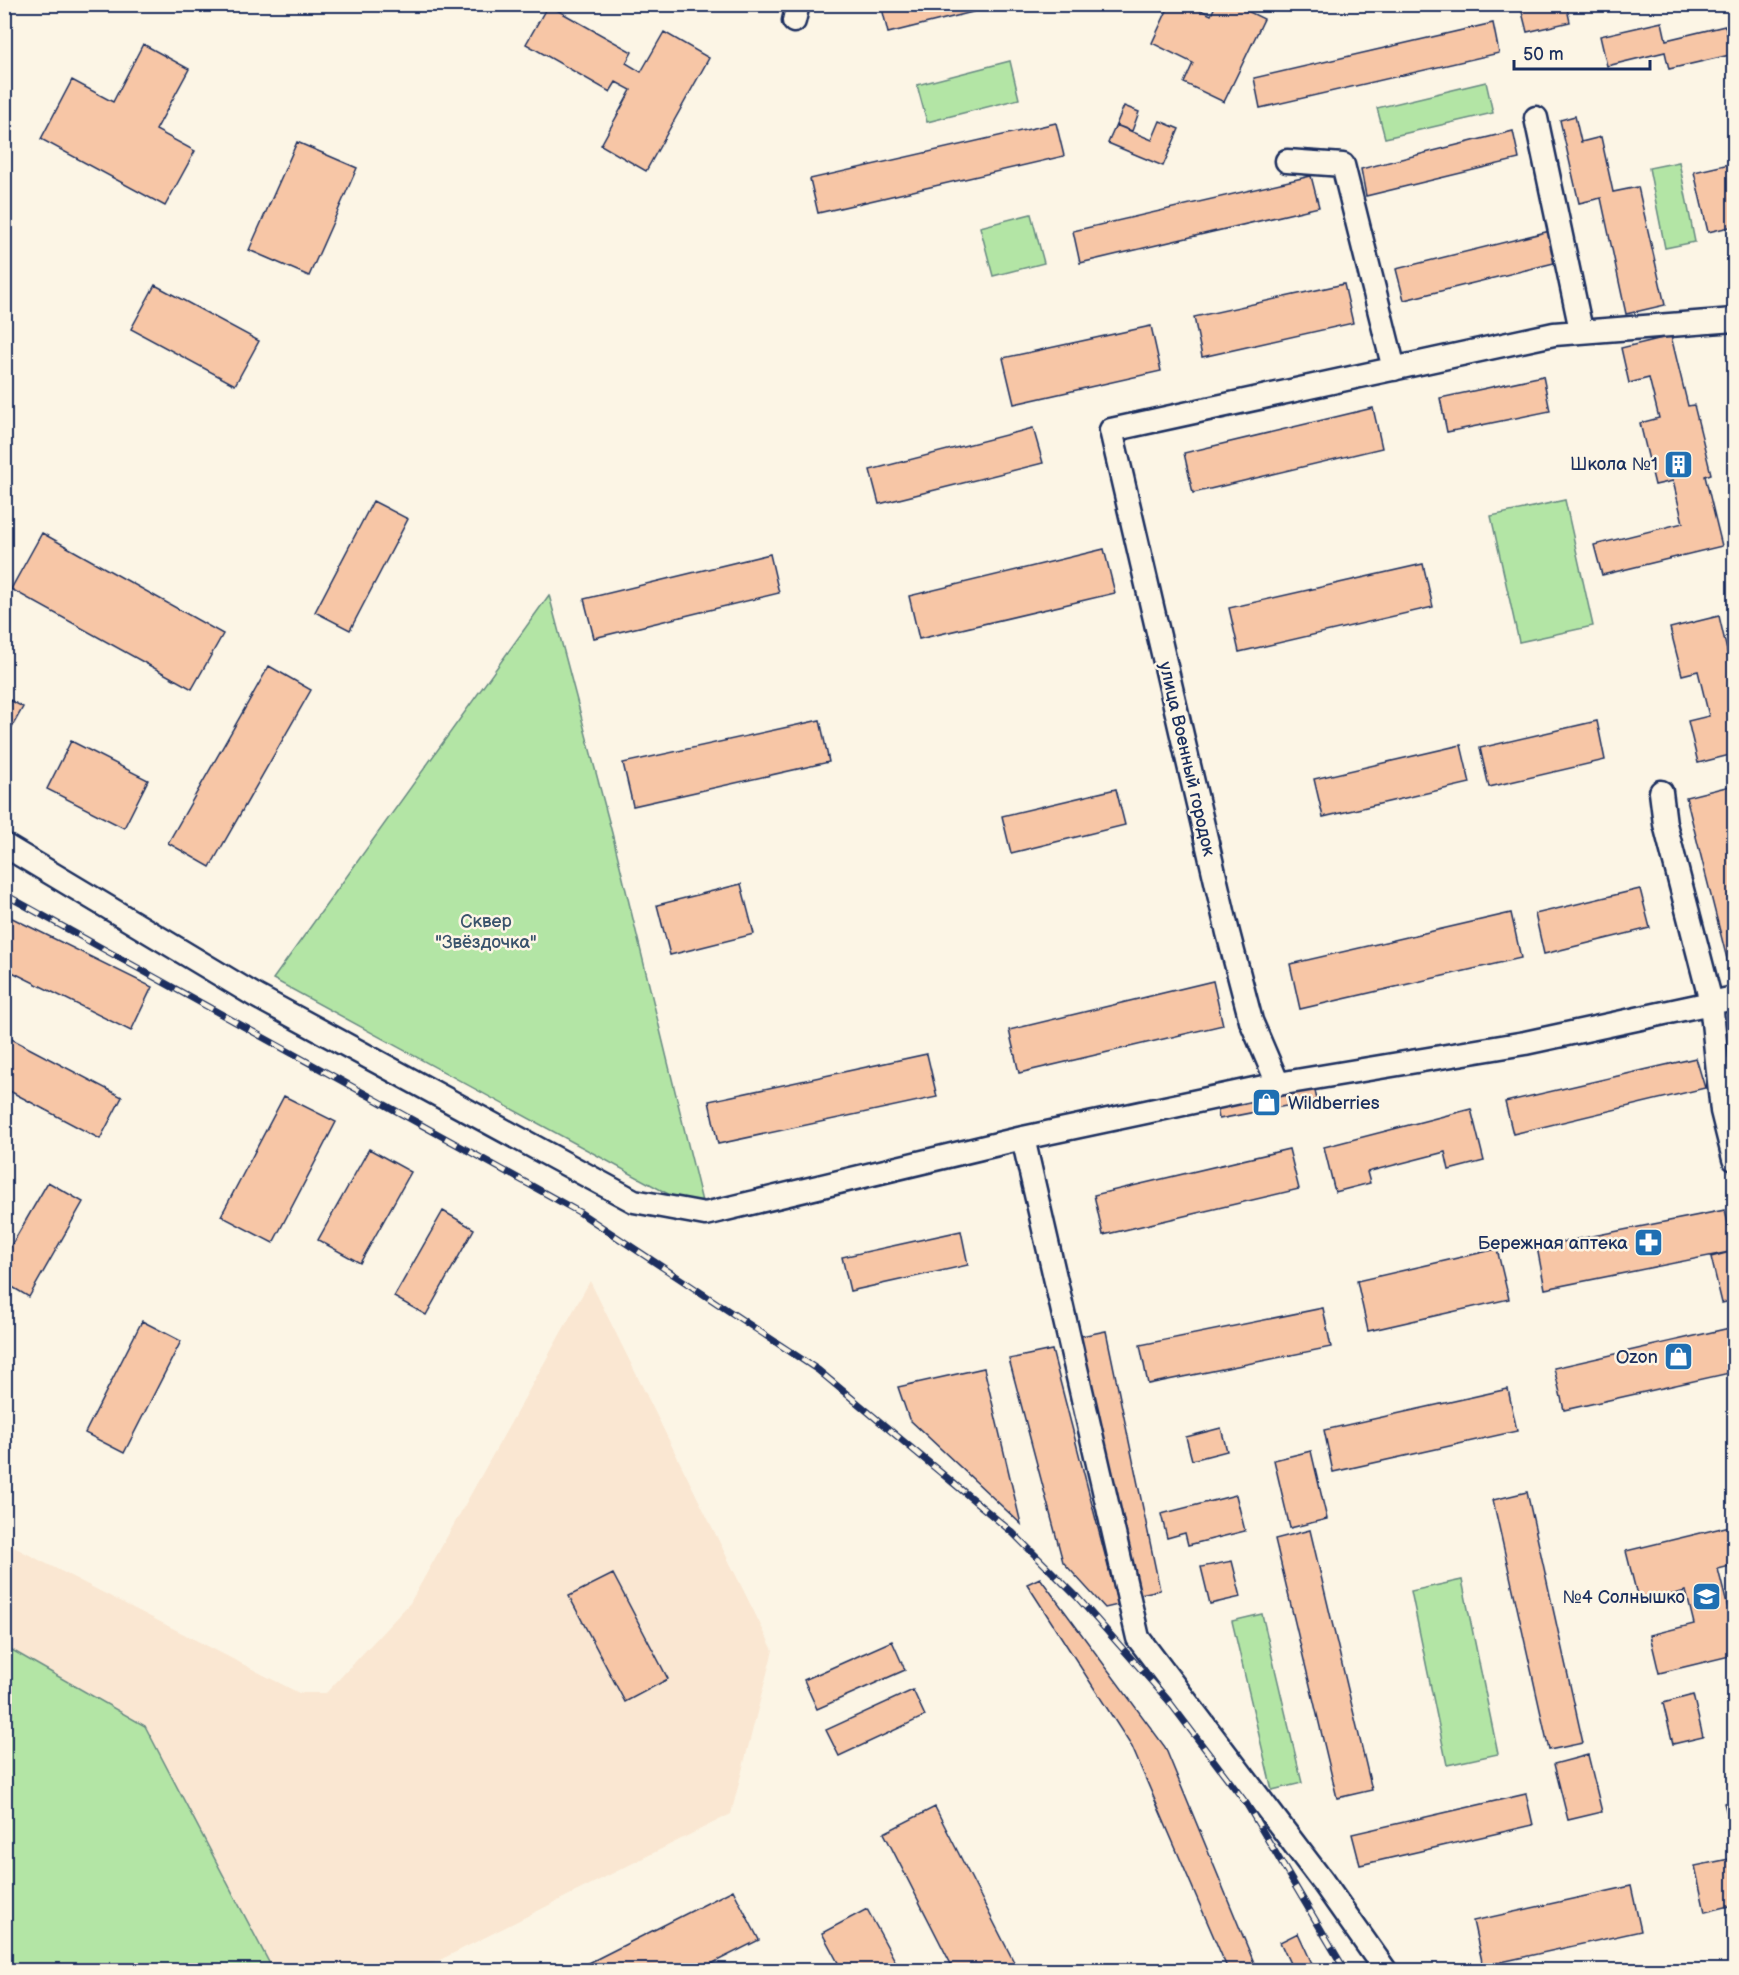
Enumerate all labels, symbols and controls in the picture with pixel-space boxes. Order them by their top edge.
scale bar [1514,33,1650,71]
text: 50 m [1523,44,1564,65]
building icon: Школа №1 [1663,448,1695,480]
place label: Школа №1 [1570,454,1658,475]
street label: улица Военный городок [1154,660,1220,859]
park label: Сквер "Звёздочка" [435,911,537,953]
shop icon: Wildberries [1251,1087,1283,1119]
place label: Wildberries [1288,1093,1380,1114]
pharmacy icon: Бережная аптека [1633,1227,1665,1259]
place label: Бережная аптека [1478,1233,1628,1254]
shop icon: Ozon [1663,1341,1695,1373]
place label: Ozon [1616,1347,1658,1368]
school or university icon: №4 Солнышко [1690,1581,1722,1613]
place label: №4 Солнышко [1563,1587,1685,1608]

